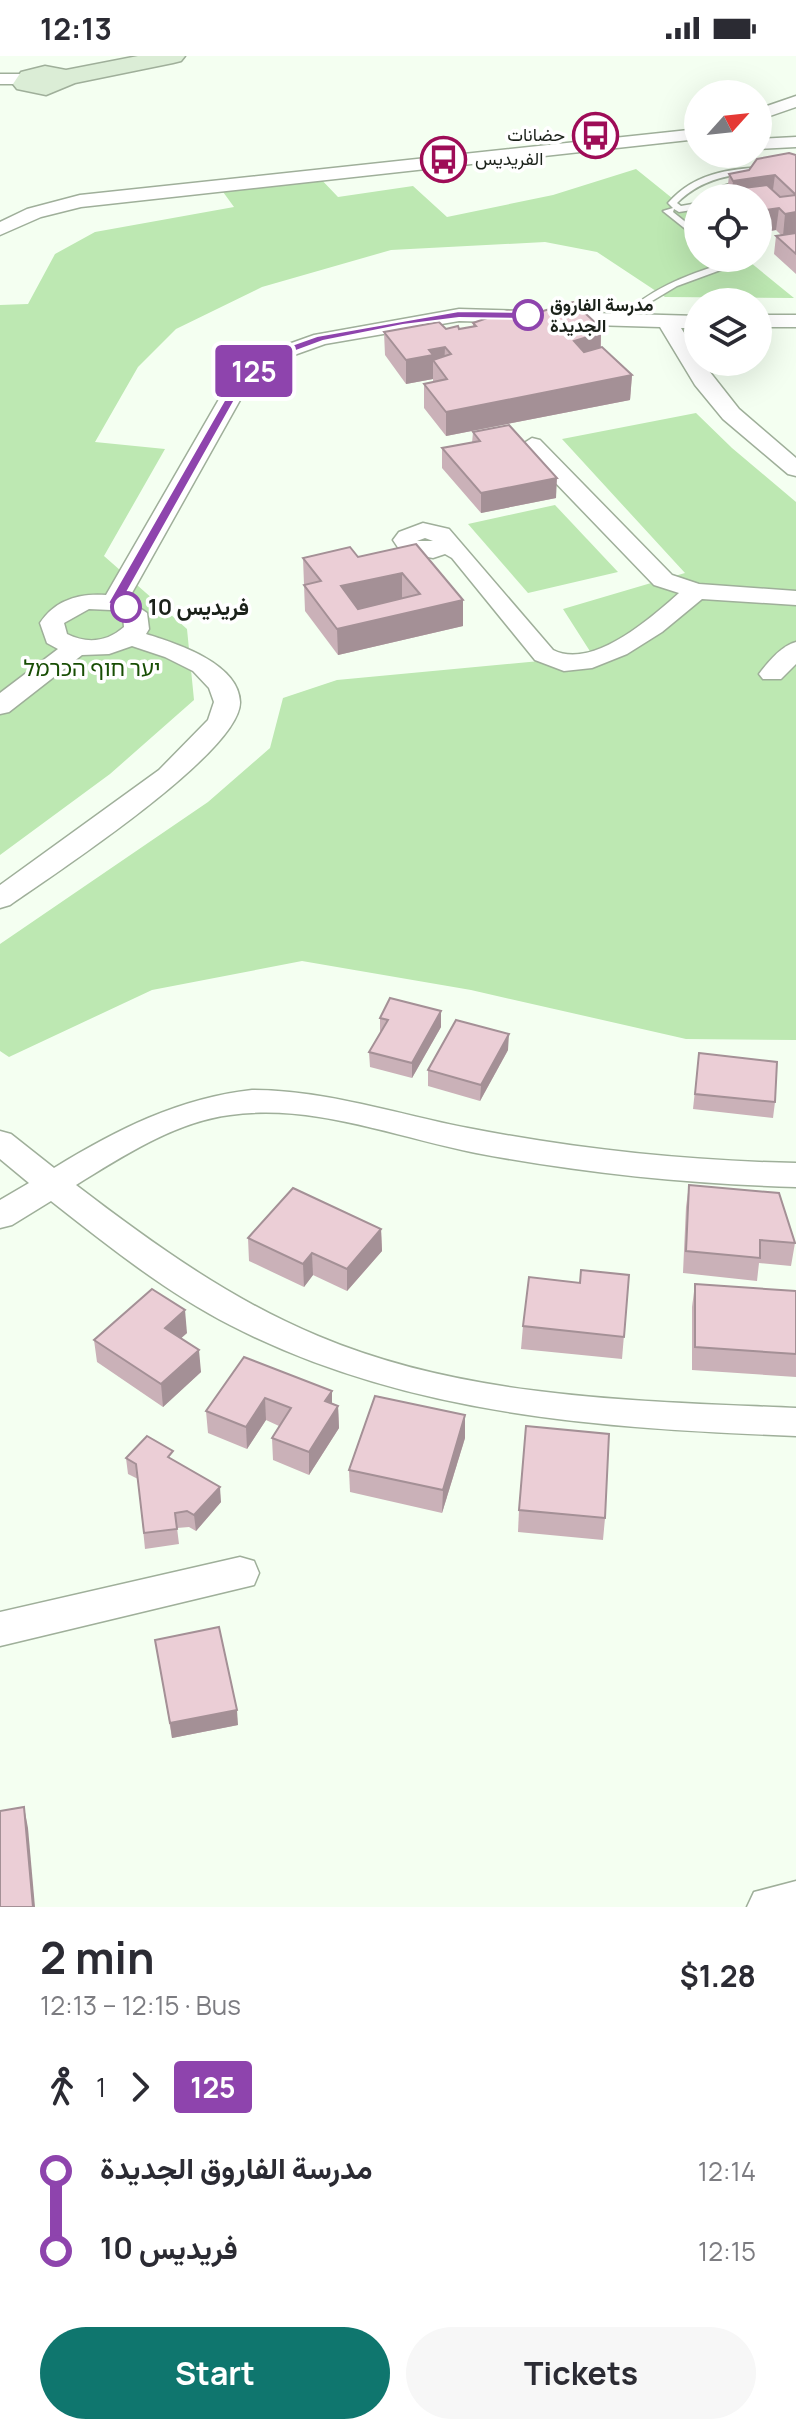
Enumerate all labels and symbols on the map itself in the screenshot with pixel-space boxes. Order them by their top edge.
north arrow [684,80,772,168]
bus stop icon: حضانات [572,111,620,159]
place label: حضانات [507,122,565,146]
bus stop icon: الفريديس [420,135,468,183]
place label: الفريديس [475,146,543,170]
place label: مدرسة الفاروق الجديدة [550,292,654,337]
marker: مدرسة الفاروق الجديدة [513,300,543,330]
line badge: 125 [208,345,300,397]
marker: فريديس 10 [111,592,141,622]
place label: فريديس 10 [148,592,249,622]
park label: יער חוף הכרמל [23,653,161,683]

